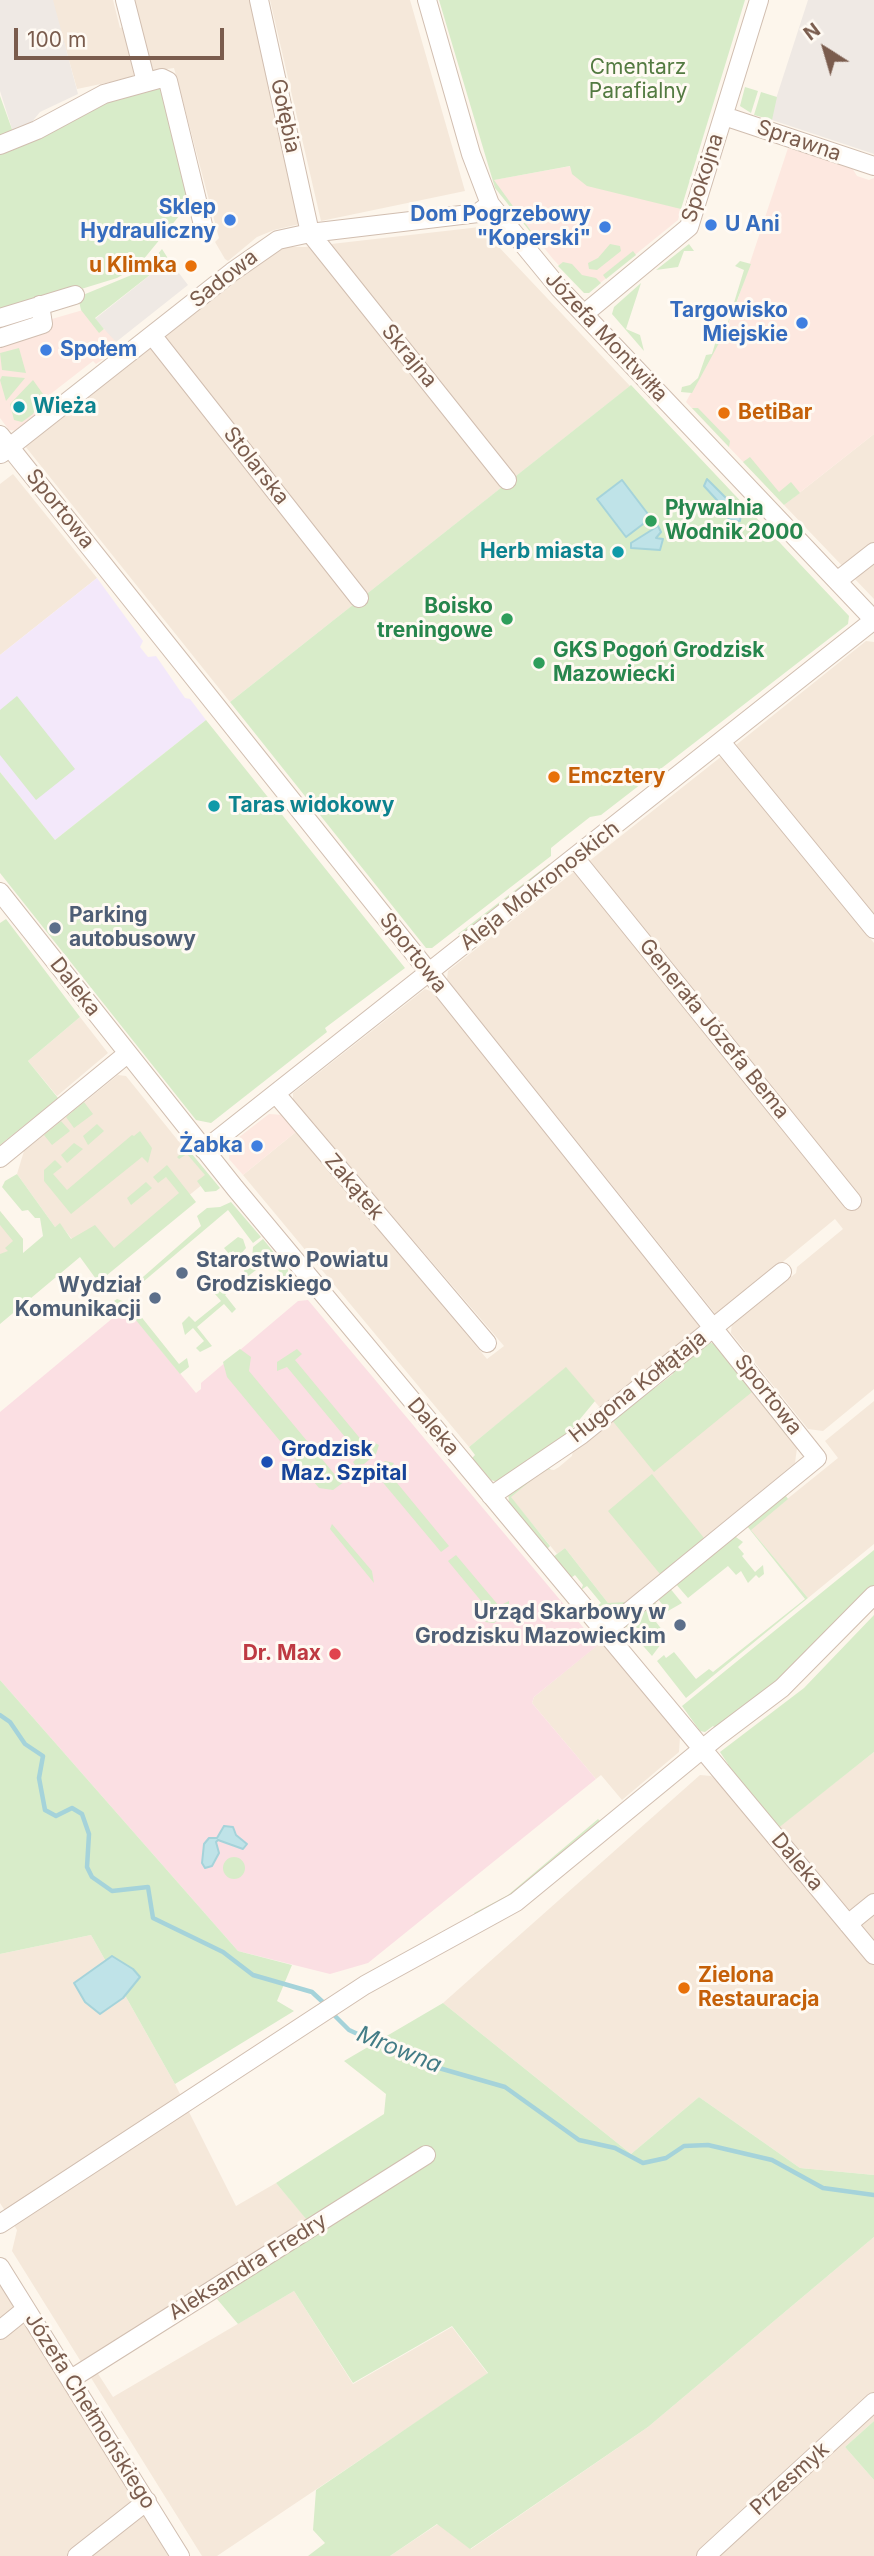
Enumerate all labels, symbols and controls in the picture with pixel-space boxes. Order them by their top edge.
scale bar [18,14,228,58]
north arrow [790,14,860,84]
text: N [799,18,825,45]
text: 100 m [27,27,86,52]
park label: Cmentarz Parafialny [589,55,687,105]
street label: Gołębia [265,77,305,155]
street label: Sprawna [754,115,844,167]
street label: Spokojna [677,130,729,226]
place label: Sklep Hydrauliczny [80,195,216,245]
place label: Dom Pogrzebowy "Koperski" [410,202,591,252]
marker: Sklep Hydrauliczny [222,212,238,228]
place label: U Ani [725,212,780,238]
marker: U Ani [703,217,719,233]
marker: Dom Pogrzebowy "Koperski" [597,219,613,235]
street label: Sadowa [185,245,263,313]
place label: u Klimka [89,253,177,279]
marker: u Klimka [183,258,199,274]
street label: Józefa Montwiłła [539,267,673,407]
place label: Targowisko Miejskie [670,298,788,348]
marker: Targowisko Miejskie [794,315,810,331]
street label: Skrajna [376,319,442,393]
place label: Społem [60,337,137,363]
marker: Społem [38,342,54,358]
place label: Wieża [33,394,97,420]
marker: Wieża [11,399,27,415]
place label: BetiBar [738,400,812,426]
marker: BetiBar [716,405,732,421]
street label: Stolarska [218,422,294,510]
street label: Sportowa [20,464,100,554]
place label: Pływalnia Wodnik 2000 [665,496,803,546]
marker: Pływalnia Wodnik 2000 [643,513,659,529]
place label: Herb miasta [480,539,604,565]
marker: Herb miasta [610,544,626,560]
place label: Boisko treningowe [377,594,493,644]
marker: Boisko treningowe [499,611,515,627]
place label: GKS Pogoń Grodzisk Mazowiecki [553,638,764,688]
marker: GKS Pogoń Grodzisk Mazowiecki [531,655,547,671]
place label: Emcztery [568,764,665,790]
marker: Emcztery [546,769,562,785]
place label: Taras widokowy [228,793,394,819]
marker: Taras widokowy [206,798,222,814]
street label: Aleja Mokronoskich [455,816,625,956]
place label: Parking autobusowy [69,903,196,953]
street label: Sportowa [374,908,452,998]
marker: Parking autobusowy [47,920,63,936]
street label: Generała Józefa Bema [634,934,794,1124]
street label: Daleka [44,953,106,1021]
place label: Żabka [179,1133,243,1159]
marker: Żabka [249,1138,265,1154]
street label: Zakątek [319,1149,389,1225]
place label: Starostwo Powiatu Grodziskiego [196,1248,388,1298]
marker: Starostwo Powiatu Grodziskiego [174,1265,190,1281]
place label: Wydział Komunikacji [15,1273,141,1323]
marker: Wydział Komunikacji [147,1290,163,1306]
street label: Hugona Kołłątaja [564,1326,712,1448]
street label: Sportowa [729,1350,807,1440]
street label: Daleka [402,1393,464,1461]
place label: Grodzisk Maz. Szpital [281,1437,407,1487]
marker: Grodzisk Maz. Szpital [259,1454,275,1470]
place label: Urząd Skarbowy w Grodzisku Mazowieckim [415,1600,666,1650]
marker: Urząd Skarbowy w Grodzisku Mazowieckim [672,1617,688,1633]
place label: Dr. Max [243,1641,321,1667]
marker: Dr. Max [327,1646,343,1662]
street label: Daleka [766,1828,828,1896]
place label: Zielona Restauracja [698,1963,820,2013]
marker: Zielona Restauracja [676,1980,692,1996]
water label: Mrowna [353,2021,445,2079]
street label: Aleksandra Fredry [164,2208,332,2326]
street label: Józefa Chełmońskiego [19,2308,161,2514]
street label: Przesmyk [745,2437,835,2521]

